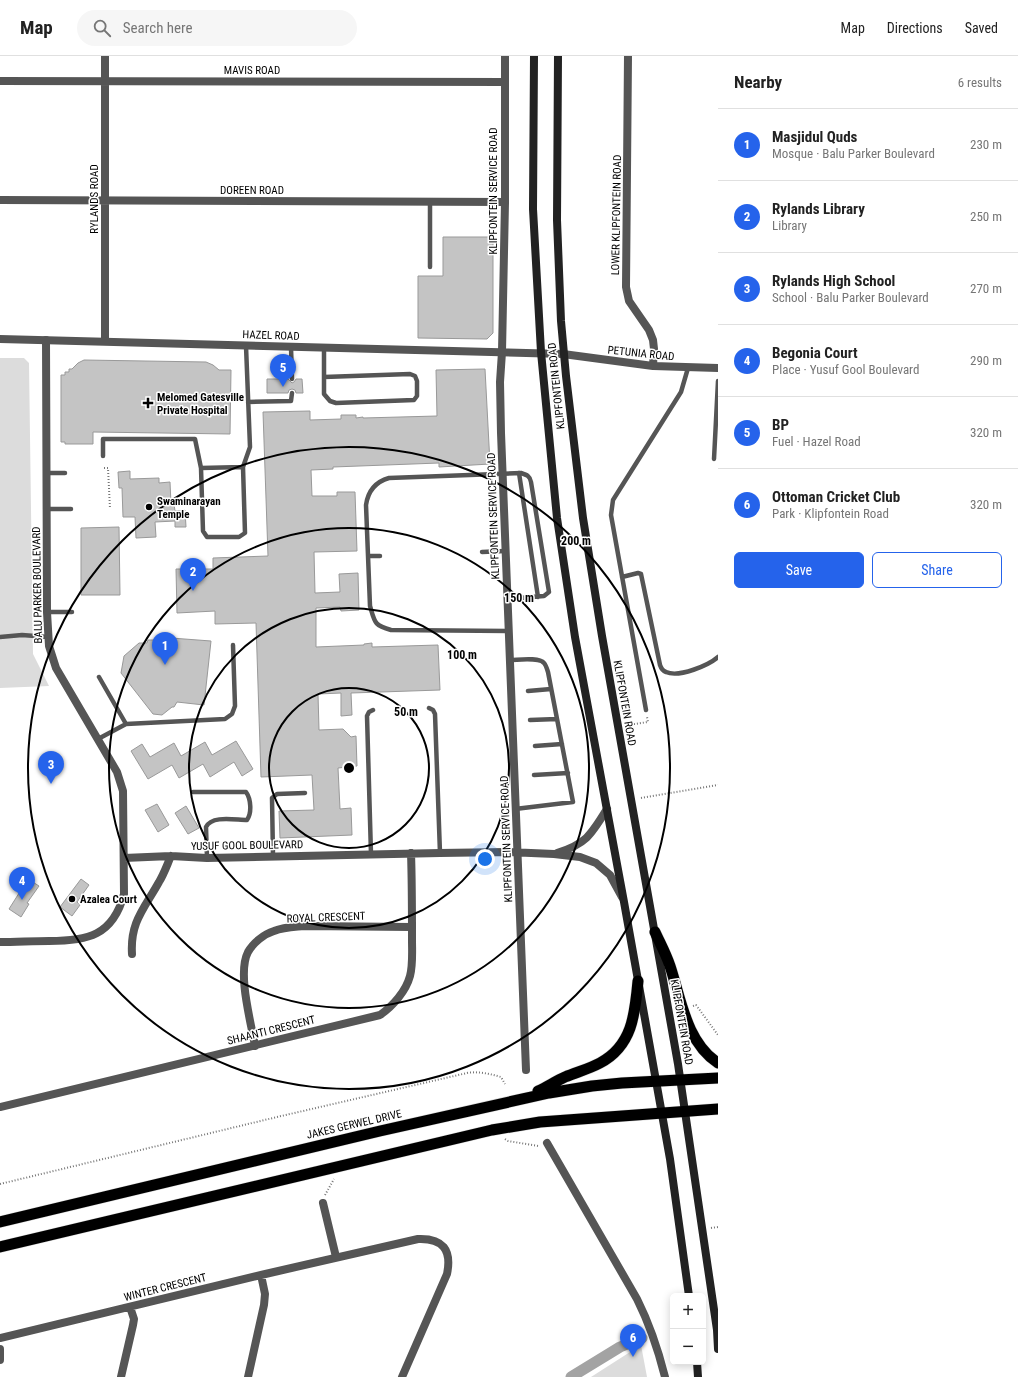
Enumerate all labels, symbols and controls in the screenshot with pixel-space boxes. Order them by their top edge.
search box [77,10,357,46]
text: Map [20,16,53,39]
icon: search [91,17,113,39]
text: Search here [123,19,193,37]
text: Map [841,20,865,36]
text: Directions [887,20,943,36]
text: Saved [965,20,998,36]
street label: MAVIS ROAD [224,64,280,77]
text: Nearby [734,72,782,92]
text: 6 results [958,75,1002,90]
street label: KLIPFONTEIN SERVICE ROAD [487,128,500,254]
text: Masjidul Quds [772,128,857,146]
text: 1 [744,137,750,152]
text: 230 m [970,137,1002,152]
text: Mosque · Balu Parker Boulevard [772,146,935,161]
street label: LOWER KLIPFONTEIN ROAD [609,155,624,275]
street label: RYLANDS ROAD [88,164,101,234]
street label: DOREEN ROAD [220,184,284,197]
text: Rylands Library [772,200,865,218]
text: 2 [744,209,750,224]
text: 250 m [970,209,1002,224]
text: Library [772,218,807,233]
text: Rylands High School [772,272,895,290]
text: 3 [744,281,750,296]
text: 270 m [970,281,1002,296]
text: School · Balu Parker Boulevard [772,290,929,305]
street label: HAZEL ROAD [242,328,300,343]
street label: KLIPFONTEIN ROAD [545,342,568,430]
street label: PETUNIA ROAD [607,344,675,363]
text: Begonia Court [772,344,858,362]
text: 4 [744,353,750,368]
text: 290 m [970,353,1002,368]
pin: 5 [270,354,296,387]
text: Place · Yusuf Gool Boulevard [772,362,919,377]
place label: Melomed Gatesville Private Hospital [157,391,244,417]
marker: Melomed Gatesville Private Hospital [142,397,154,409]
text: BP [772,416,789,434]
text: 5 [744,425,750,440]
text: 320 m [970,425,1002,440]
text: Fuel · Hazel Road [772,434,861,449]
street label: KLIPFONTEIN SERVICE ROAD [485,452,502,580]
text: Ottoman Cricket Club [772,488,900,506]
place label: Swaminarayan Temple [157,495,221,521]
text: 6 [744,497,750,512]
text: 320 m [970,497,1002,512]
marker: Swaminarayan Temple [144,502,154,512]
text: Park · Klipfontein Road [772,506,889,521]
street label: BALU PARKER BOULEVARD [30,526,45,644]
text: 200 m [561,534,591,548]
button: Save [734,552,864,588]
button: Share [872,552,1002,588]
pin: 2 [180,558,206,591]
text: 150 m [504,591,534,605]
pin: 1 [152,632,178,665]
text: 100 m [447,648,477,662]
street label: KLIPFONTEIN ROAD [611,659,638,747]
text: 50 m [394,705,418,719]
pin: 3 [38,751,64,784]
centre of rings [342,761,356,775]
street label: KLIPFONTEIN SERVICE ROAD [498,775,515,903]
street label: YUSUF GOOL BOULEVARD [191,838,303,853]
your location [475,849,495,869]
pin: 4 [9,867,35,900]
place label: Azalea Court [80,893,138,906]
marker: Azalea Court [67,894,77,904]
street label: ROYAL CRESCENT [286,910,366,925]
street label: KLIPFONTEIN ROAD [668,978,695,1066]
street label: SHAANTI CRESCENT [226,1013,317,1048]
street label: JAKES GERWEL DRIVE [305,1107,403,1142]
street label: WINTER CRESCENT [122,1271,208,1304]
map controls [670,1293,706,1365]
button: + [670,1293,706,1329]
pin: 6 [620,1324,646,1357]
button: − [670,1329,706,1365]

